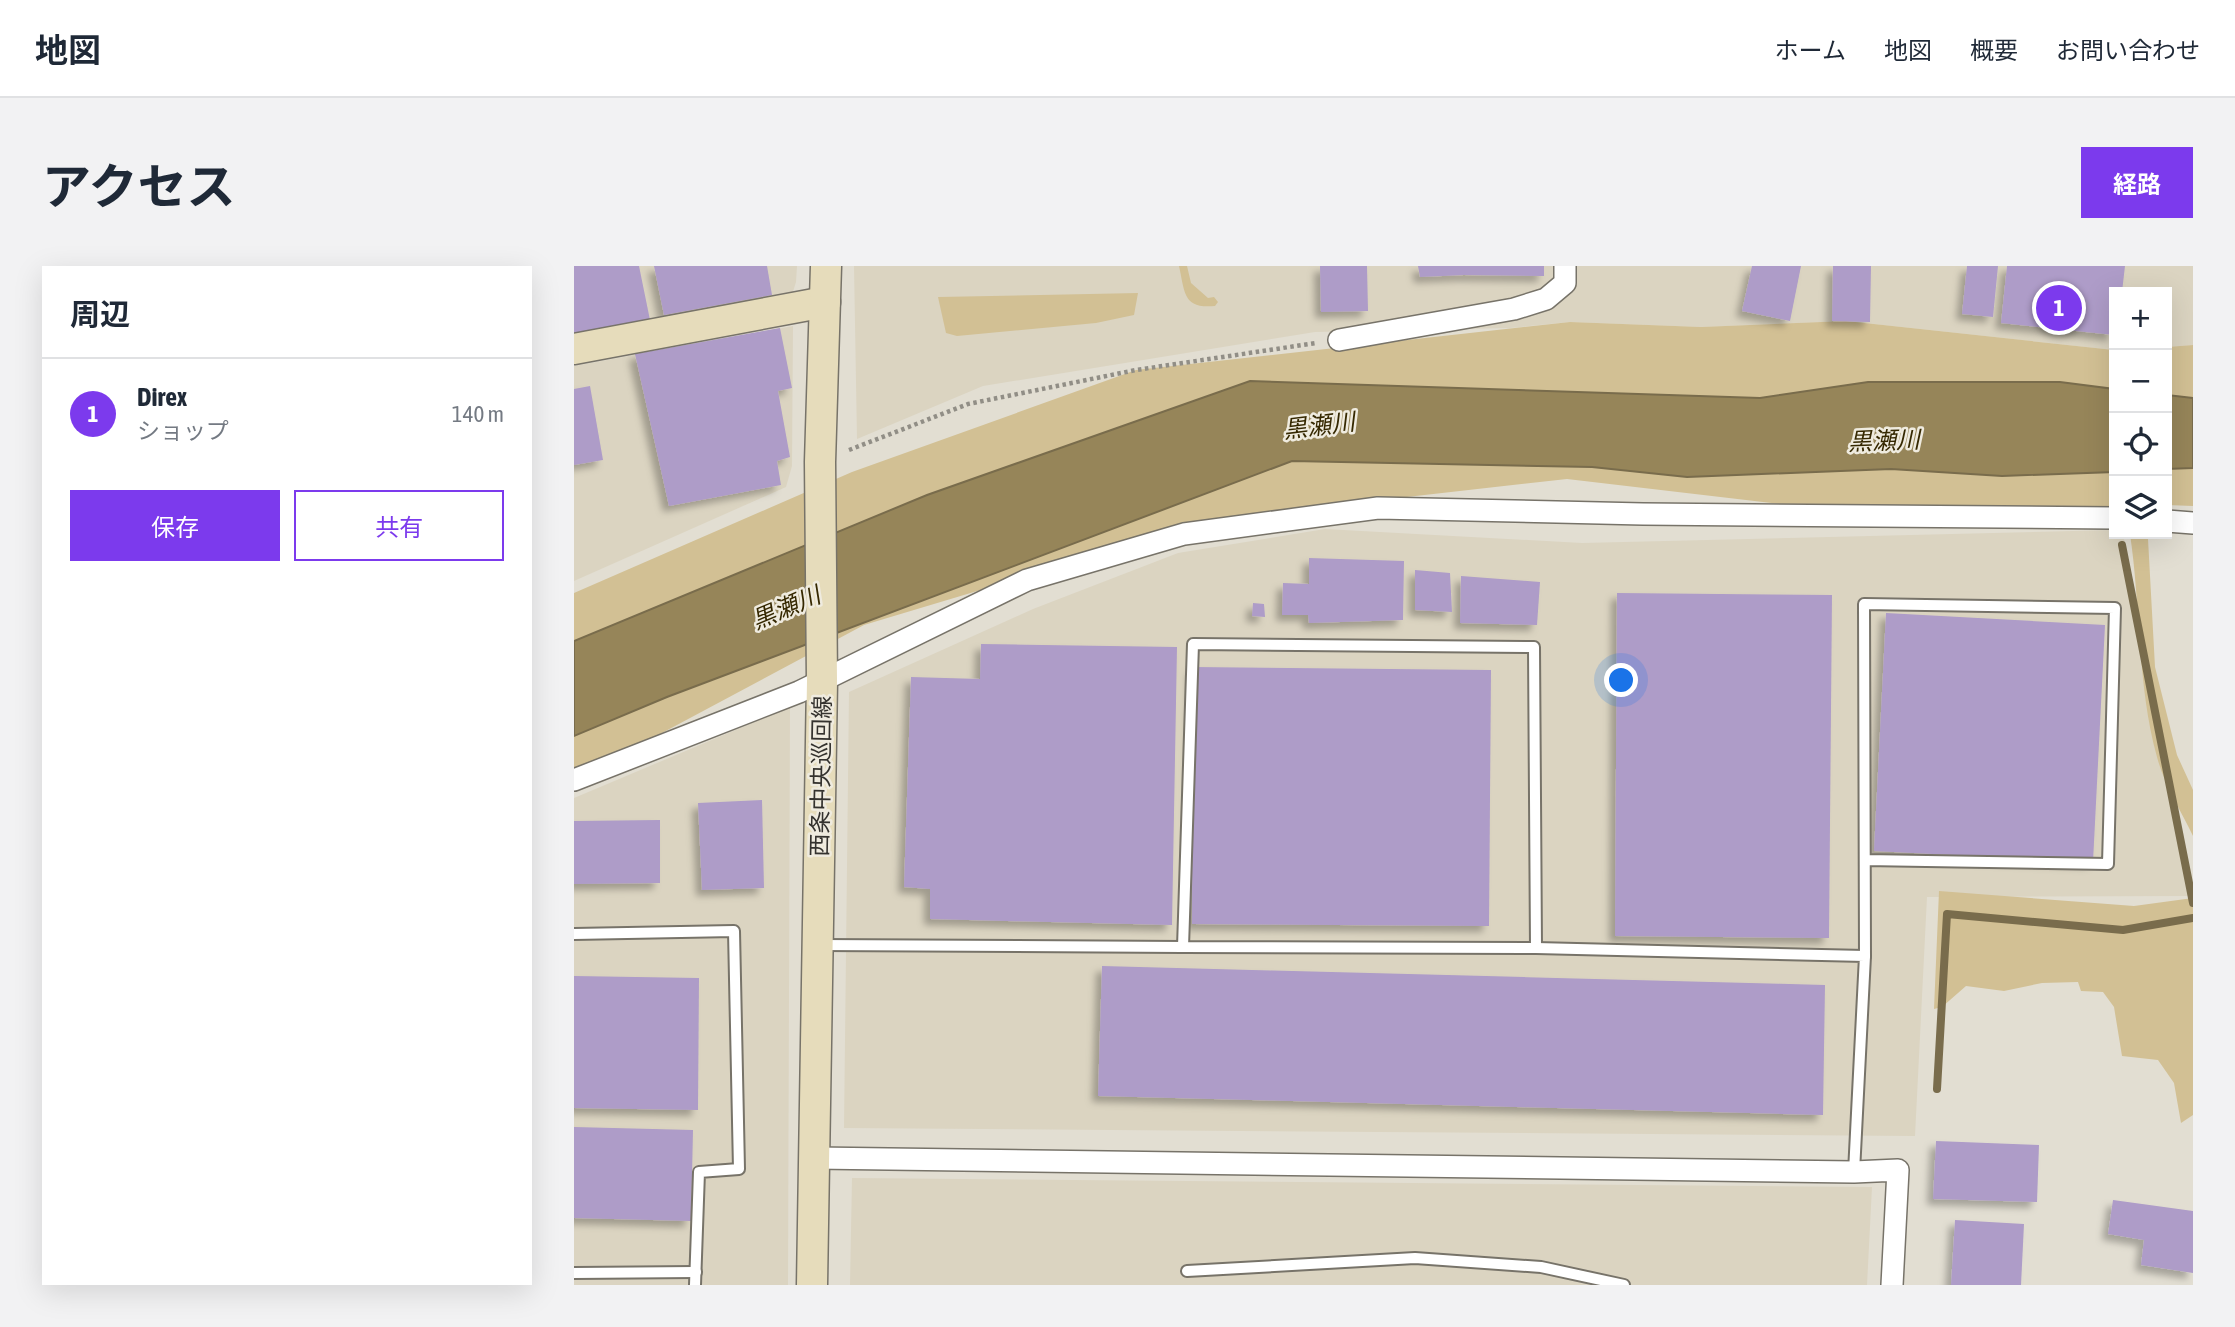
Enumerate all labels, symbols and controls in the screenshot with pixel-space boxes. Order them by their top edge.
text: 地図 [35,31,101,69]
text: ホーム [1775,37,1846,64]
text: 地図 [1884,37,1932,64]
text: 概要 [1970,37,2018,64]
text: お問い合わせ [2056,37,2200,64]
button: 経路 [2081,147,2193,218]
text: アクセス [42,158,236,214]
pin: 1 [2036,282,2082,334]
map controls [2109,287,2172,539]
button: + [2109,287,2172,350]
text: 周辺 [70,297,130,331]
button: − [2109,350,2172,413]
text: Direx [137,382,187,412]
text: 1 [88,401,98,427]
text: 140 m [452,401,504,427]
water label: 黒瀬川 [1282,407,1359,443]
button: locate [2109,413,2172,476]
text: ショップ [137,418,229,444]
water label: 黒瀬川 [1848,426,1923,455]
button: layers [2109,476,2172,539]
button: 保存 [70,490,280,561]
button: 共有 [294,490,504,561]
water label: 黒瀬川 [747,580,827,634]
your location [1604,663,1638,697]
street label: 西条中央巡回線 [807,695,835,857]

